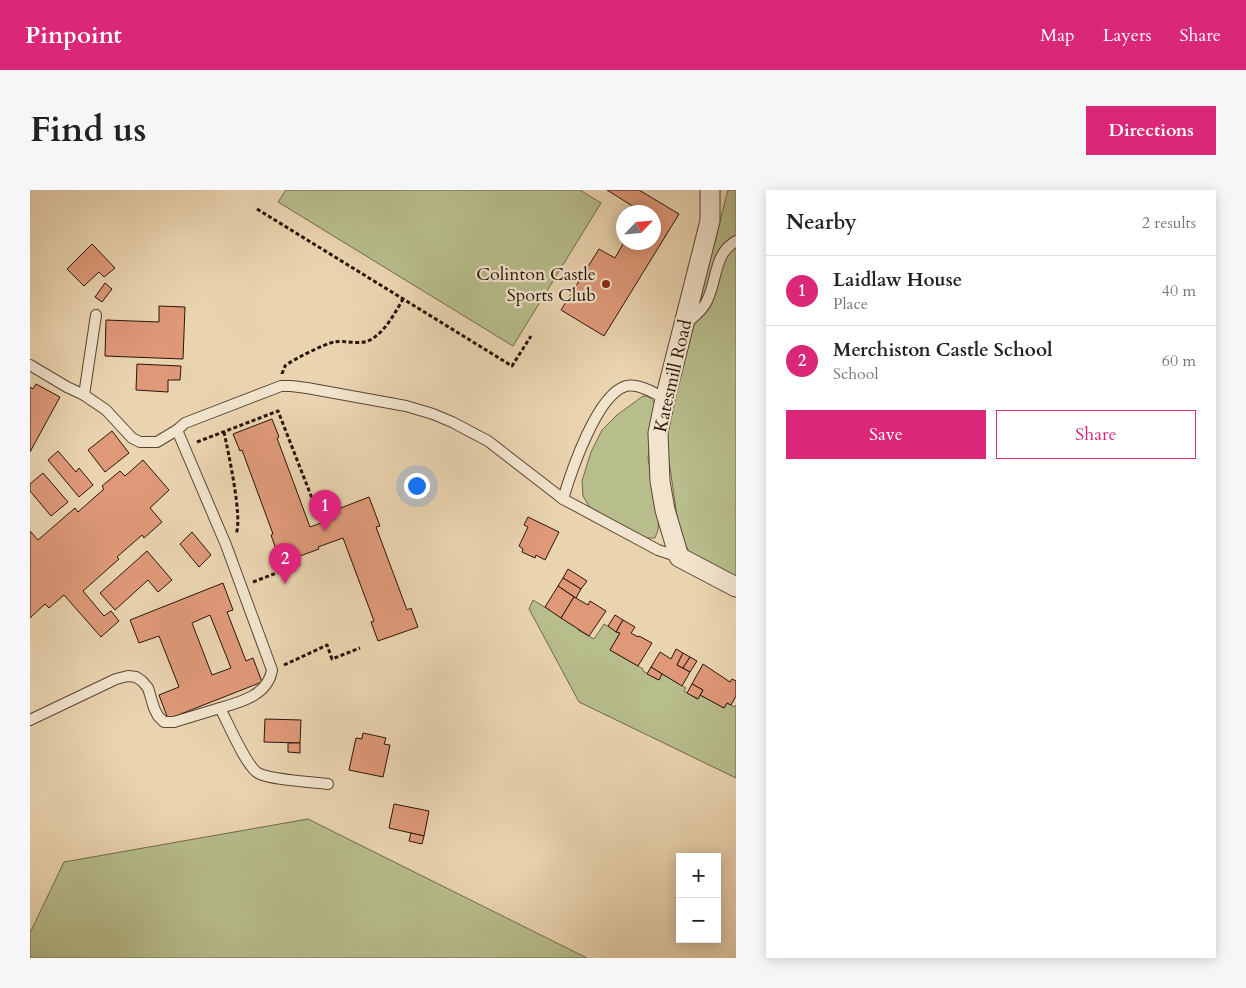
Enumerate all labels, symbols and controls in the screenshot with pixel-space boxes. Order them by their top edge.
text: Pinpoint [25,19,122,52]
text: Map [1040,23,1075,48]
text: Layers [1103,23,1152,48]
text: Share [1180,23,1221,48]
text: Find us [30,106,146,154]
button: Directions [1086,106,1216,155]
north arrow [616,205,661,250]
text: Nearby [786,208,857,237]
text: 2 results [1142,212,1196,234]
place label: Colinton Castle Sports Club [476,262,596,308]
text: Laidlaw House [833,267,962,293]
marker: Colinton Castle Sports Club [600,278,612,290]
text: 1 [798,280,806,302]
text: 40 m [1162,280,1196,302]
text: Place [833,293,868,315]
street label: Katesmill Road [648,317,698,435]
text: Merchiston Castle School [833,337,1053,363]
text: 2 [798,350,806,372]
text: 60 m [1162,350,1196,372]
text: School [833,363,878,385]
button: Save [786,410,986,459]
button: Share [996,410,1196,459]
your location [404,473,430,499]
pin: 1 [309,490,341,531]
pin: 2 [269,543,301,584]
map controls [676,853,721,943]
button: + [676,853,721,898]
button: − [676,898,721,943]

